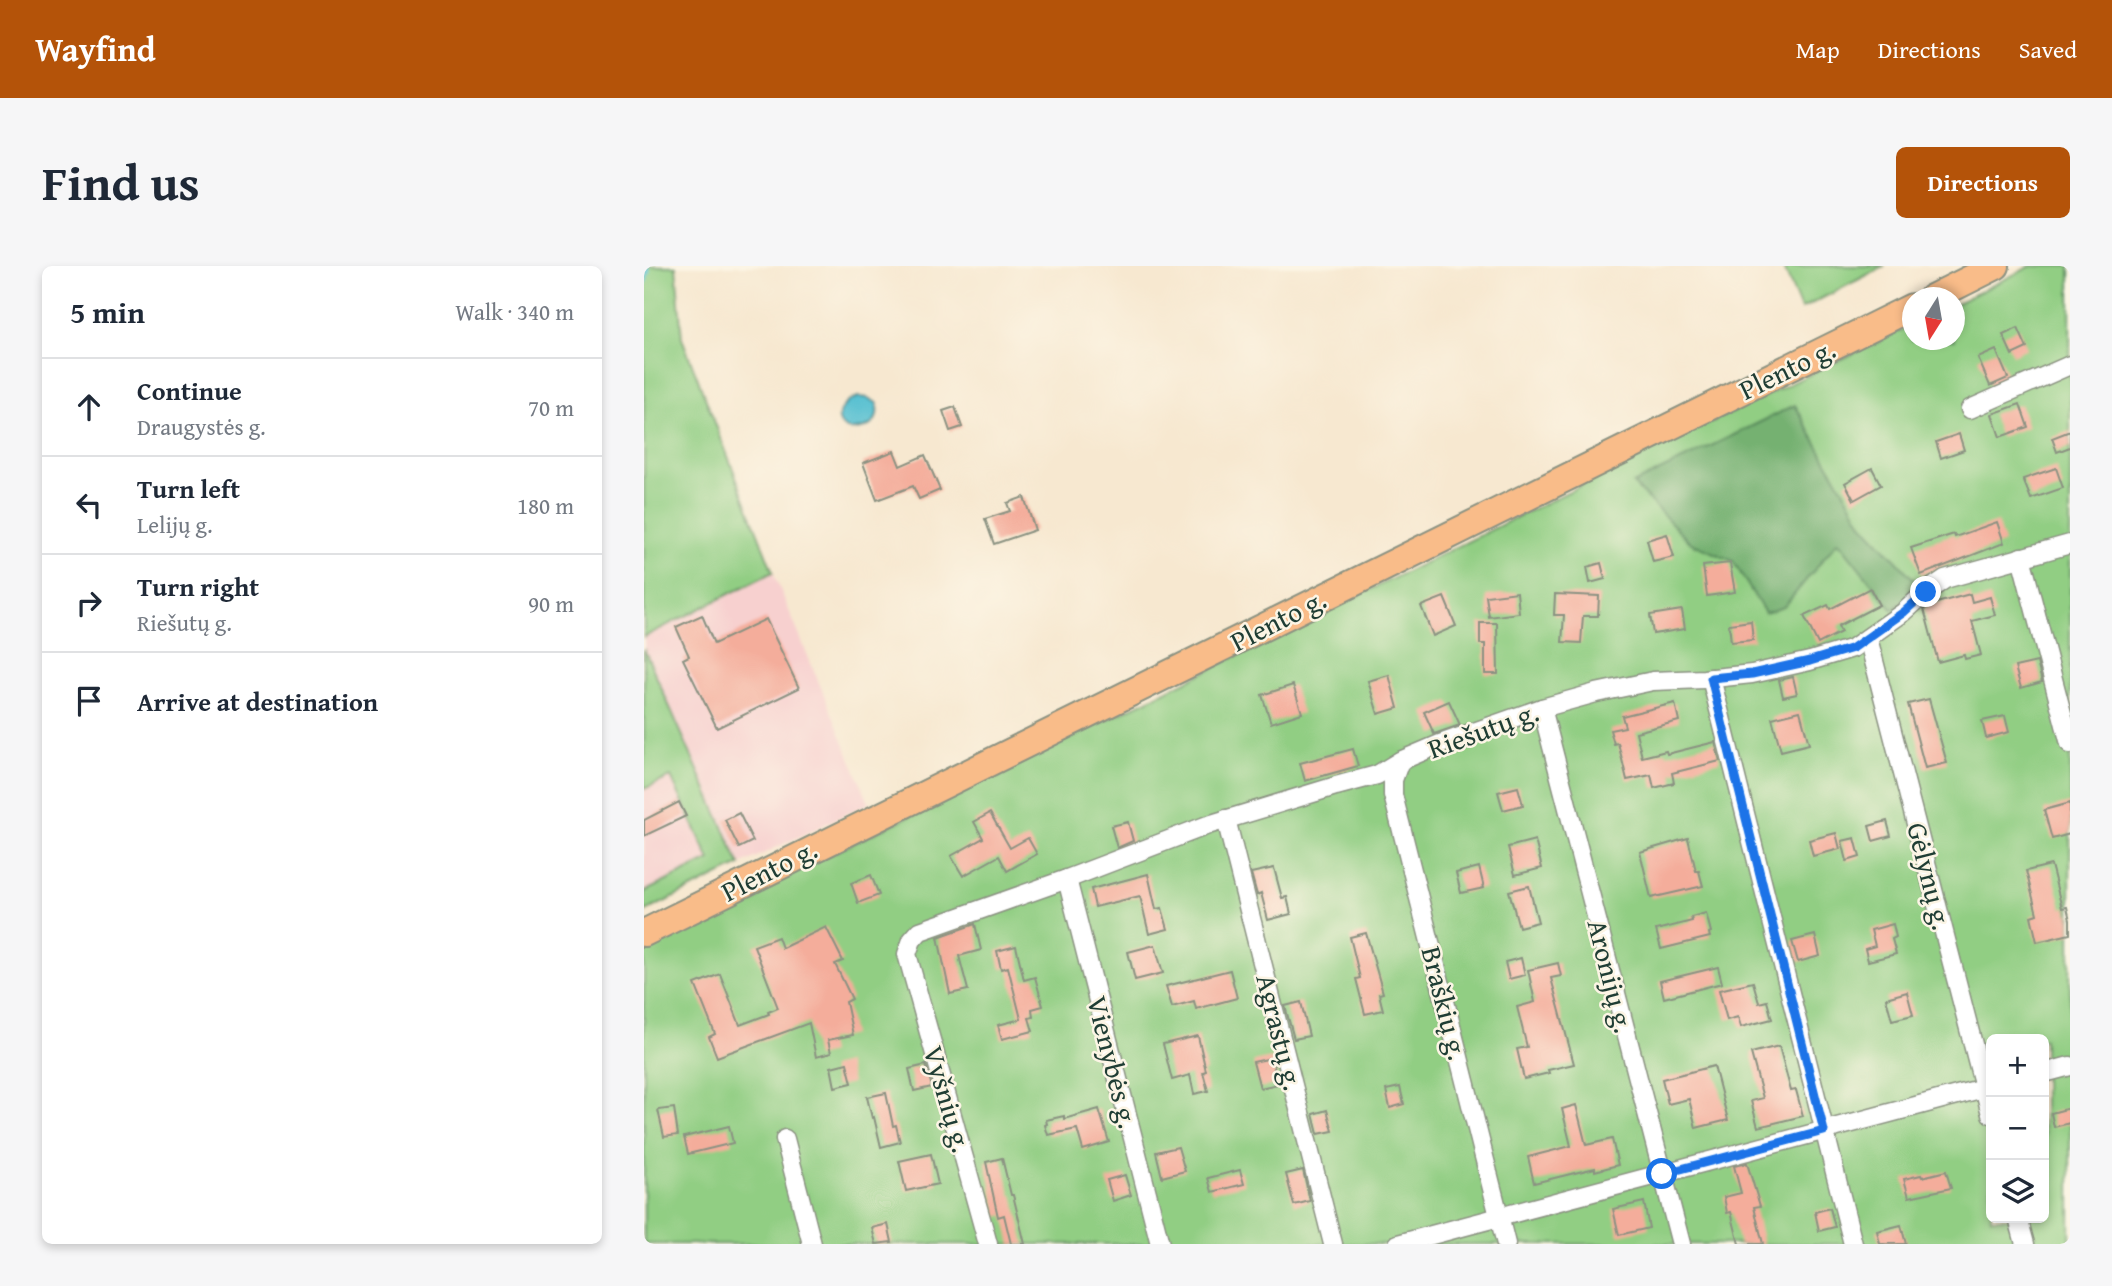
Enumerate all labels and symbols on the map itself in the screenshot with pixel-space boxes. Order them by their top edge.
north arrow [1902,287,1965,350]
street label: Plento g. [1732,328,1842,410]
route end [1910,576,1941,607]
street label: Plento g. [1223,578,1333,661]
street label: Riešutų g. [1422,691,1544,769]
street label: Gėlynų g. [1897,818,1964,934]
street label: Plento g. [714,828,824,911]
street label: Aronijų g. [1578,915,1645,1037]
street label: Braškių g. [1412,942,1479,1064]
street label: Agrastų g. [1246,969,1315,1094]
street label: Vienybės g. [1077,992,1150,1132]
street label: Vyšnių g. [914,1041,983,1157]
route start [1646,1158,1677,1189]

